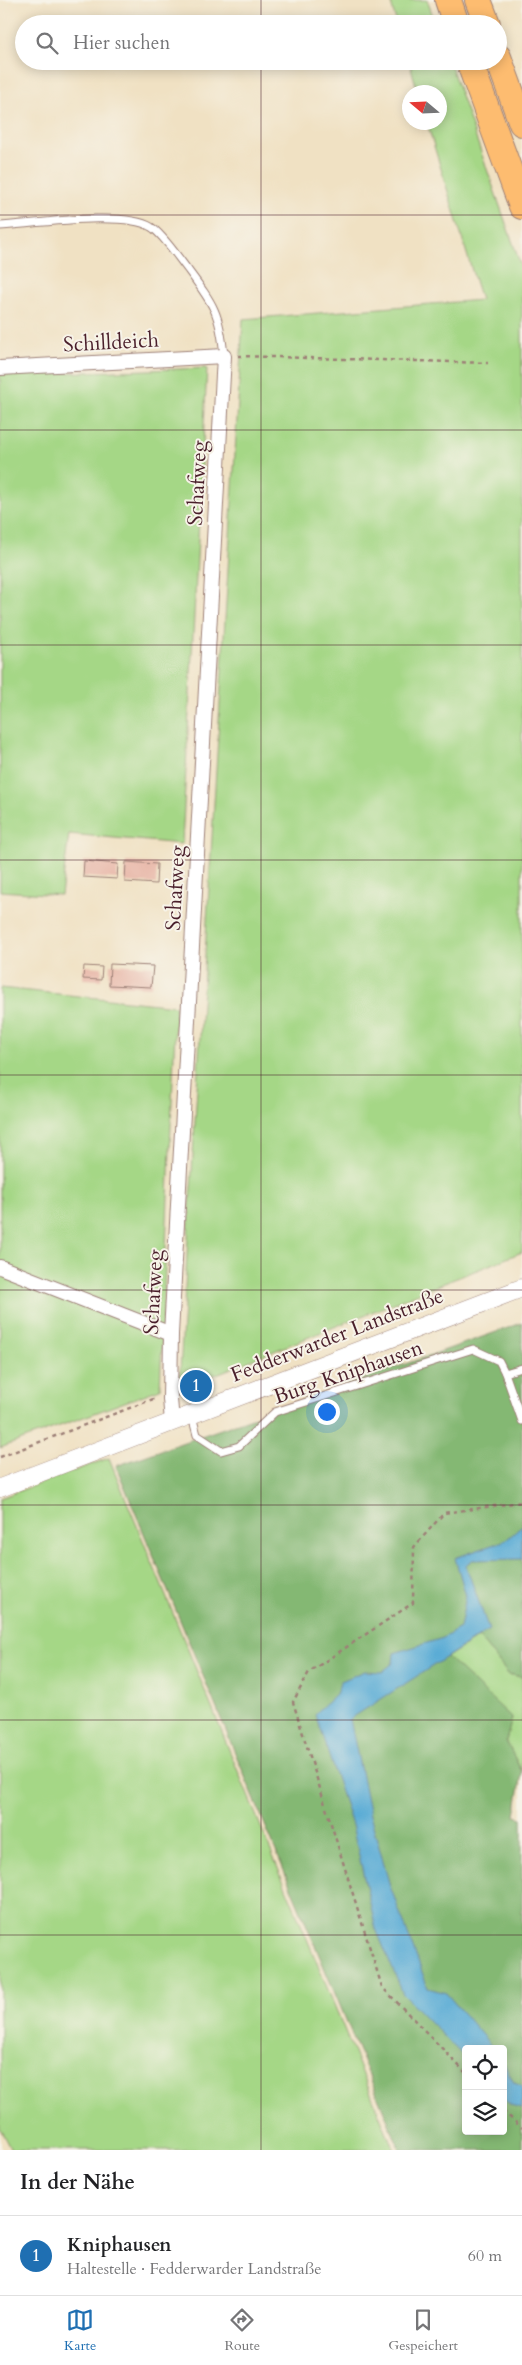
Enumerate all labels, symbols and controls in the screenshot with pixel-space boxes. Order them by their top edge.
search box [15,15,507,70]
icon: search [33,29,61,57]
text: Hier suchen [73,30,170,56]
north arrow [402,85,447,130]
street label: Schilldeich [62,325,160,359]
street label: Schafweg [181,439,214,526]
street label: Schafweg [159,844,192,931]
street label: Schafweg [137,1248,170,1335]
street label: Fedderwarder Landstraße [227,1281,448,1389]
street label: Burg Kniphausen [270,1333,427,1412]
pin: 1 [180,1367,212,1405]
your location [314,1399,340,1425]
map controls [462,2045,507,2135]
button: locate [462,2045,507,2090]
button: layers [462,2090,507,2135]
text: In der Nähe [20,2168,135,2197]
text: Kniphausen [67,2232,172,2258]
text: 1 [32,2245,40,2267]
text: 60 m [468,2245,502,2267]
text: Haltestelle · Fedderwarder Landstraße [67,2258,322,2280]
tab: Karte [64,2306,96,2355]
tab: Route [224,2306,260,2355]
tab: Gespeichert [388,2306,458,2355]

